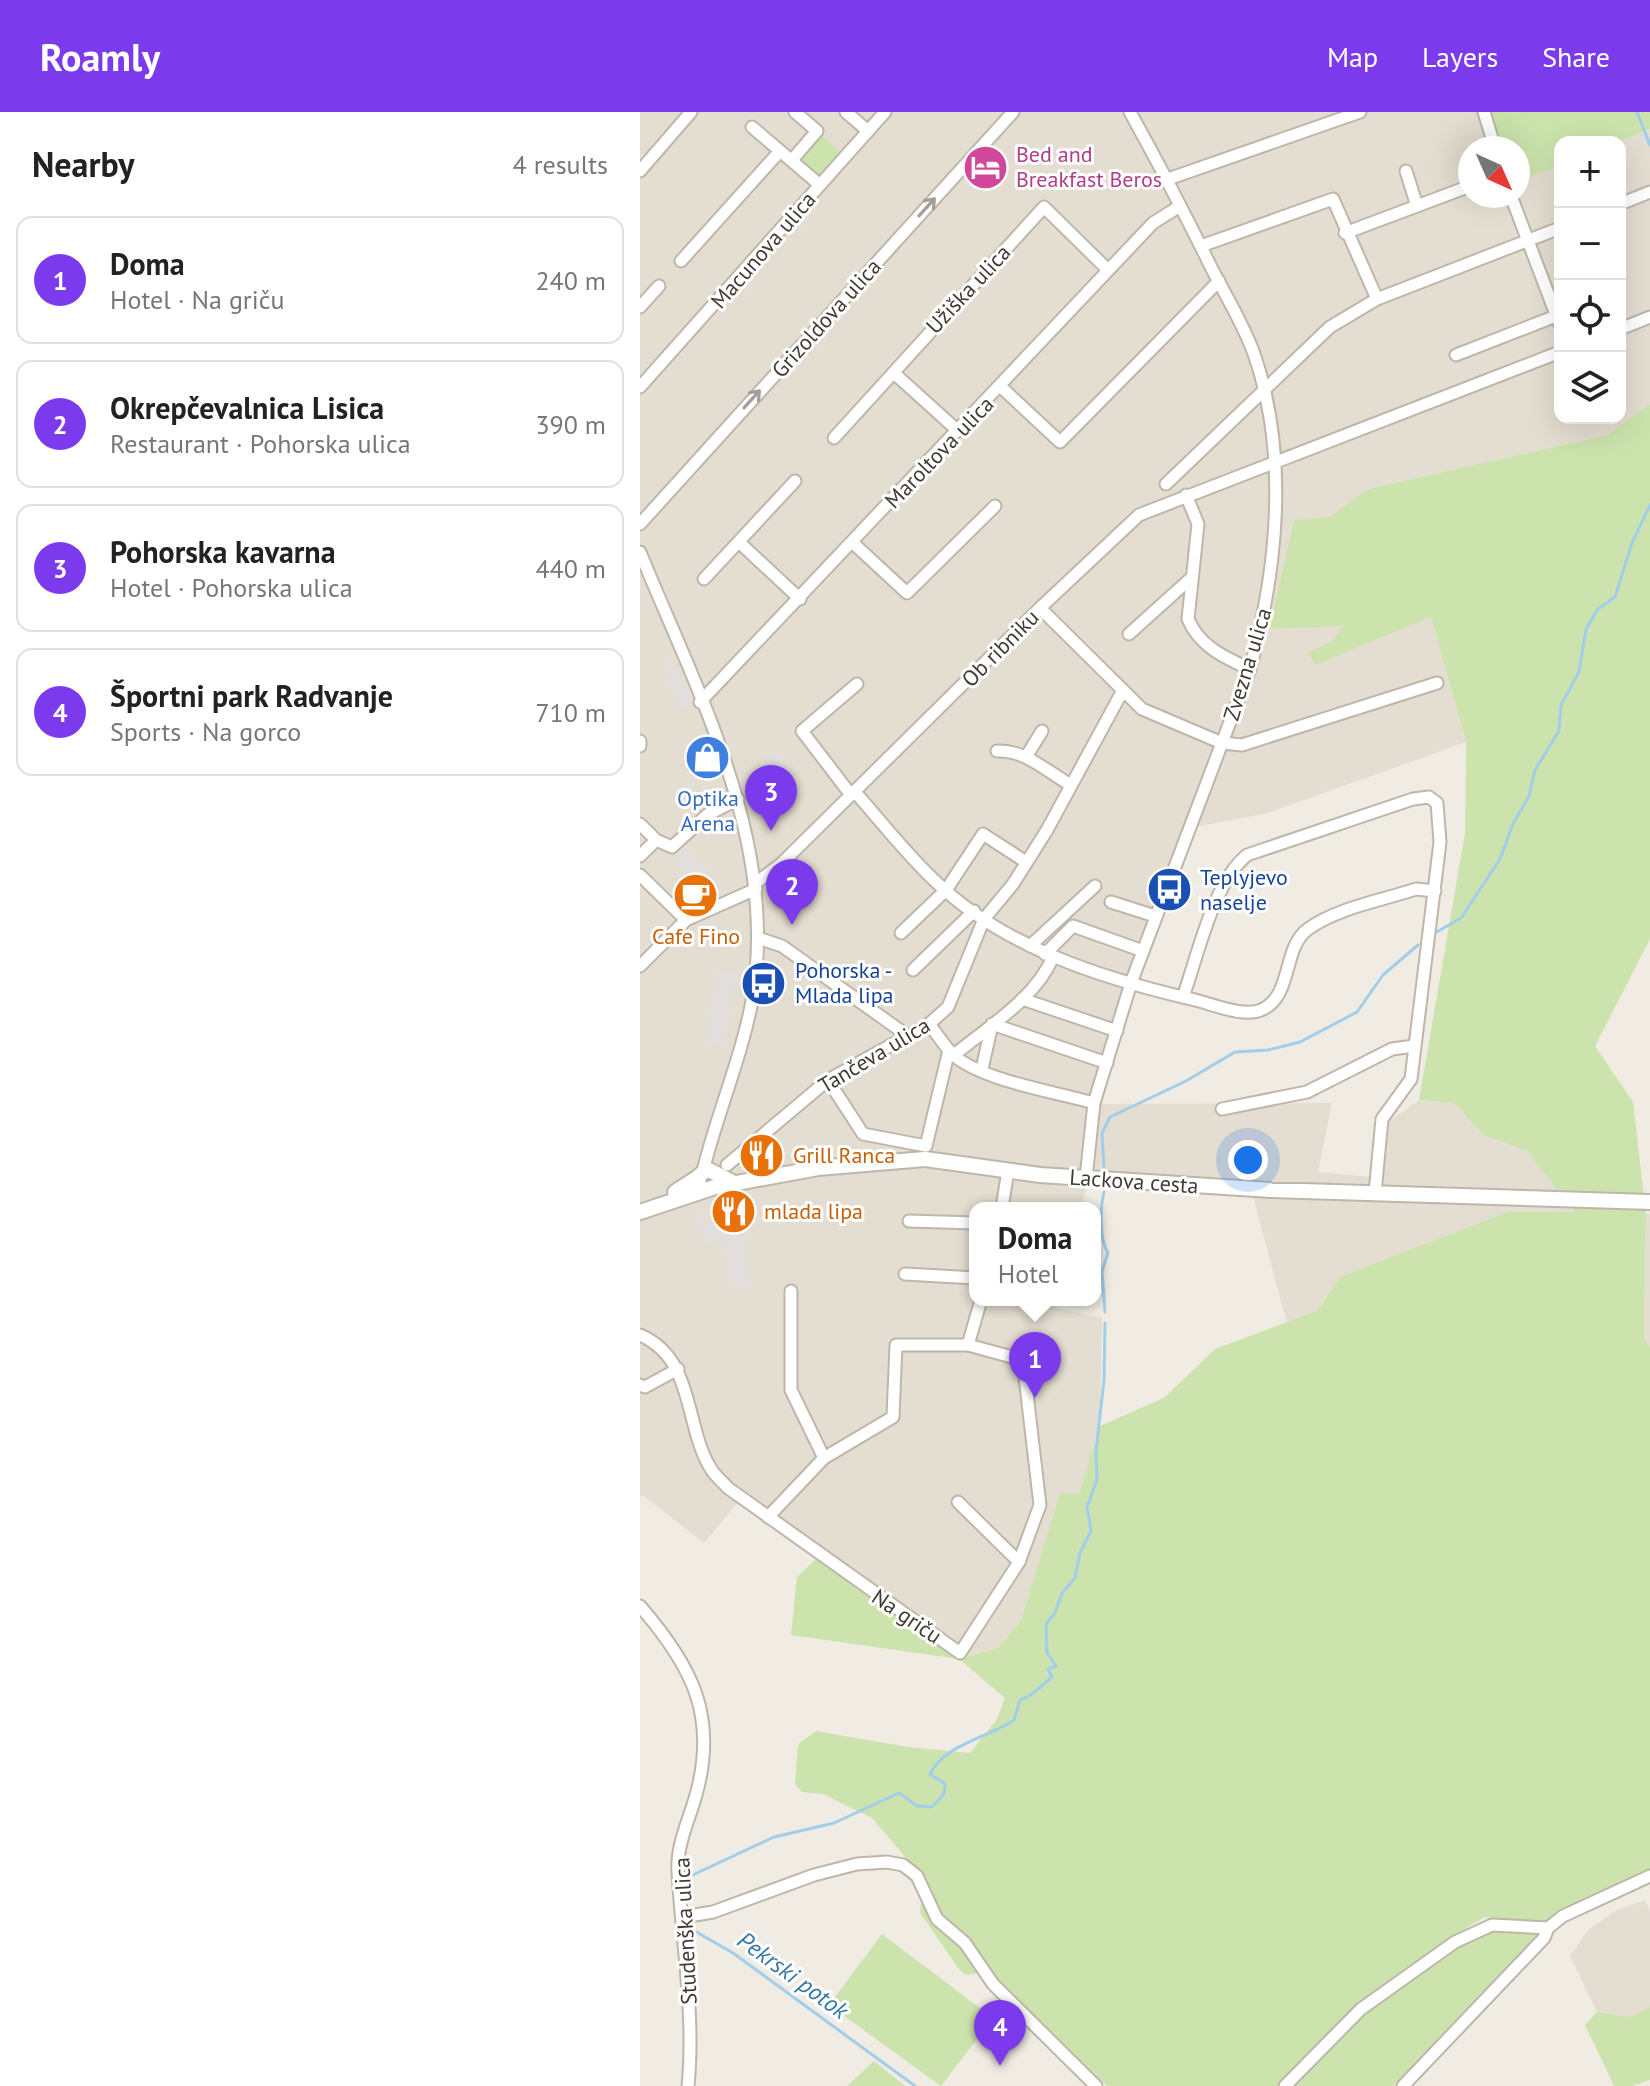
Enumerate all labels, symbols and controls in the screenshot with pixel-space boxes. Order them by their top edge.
text: Roamly [40,32,160,81]
text: Map [1327,38,1378,75]
text: Layers [1422,38,1498,75]
text: Share [1542,38,1610,75]
north arrow [1458,136,1530,208]
map controls [1554,136,1626,424]
button: + [1554,136,1626,208]
place label: Bed and Breakfast Beros [1016,140,1162,193]
text: Nearby [32,142,134,186]
hotel icon: Bed and Breakfast Beros [961,143,1009,191]
text: 4 results [513,148,608,181]
street label: Macunova ulica [705,186,821,314]
one-way arrow [917,197,936,217]
button: − [1554,208,1626,280]
street label: Užiška ulica [920,239,1016,339]
text: Doma [110,244,185,283]
street label: Grizoldova ulica [765,253,887,383]
text: 1 [53,264,67,297]
text: 240 m [535,264,606,297]
button: locate [1554,280,1626,352]
text: Hotel · Na griču [110,283,284,316]
button: layers [1554,352,1626,424]
text: Okrepčevalnica Lisica [110,388,384,427]
one-way arrow [742,390,760,410]
street label: Maroltova ulica [879,390,999,514]
text: 2 [53,408,67,441]
text: 390 m [535,408,606,441]
text: Restaurant · Pohorska ulica [110,427,411,460]
text: Pohorska kavarna [110,532,336,571]
text: 3 [53,552,67,585]
text: 440 m [535,552,606,585]
text: Hotel · Pohorska ulica [110,571,353,604]
street label: Ob ribniku [955,603,1045,693]
street label: Zvezna ulica [1217,604,1277,724]
text: Športni park Radvanje [110,676,393,715]
text: 4 [53,696,67,729]
text: 710 m [535,696,606,729]
text: Sports · Na gorco [110,715,301,748]
shop icon: Optika Arena [684,733,732,781]
pin: 3 [745,765,797,831]
place label: Optika Arena [677,784,739,837]
pin: 2 [766,859,818,925]
place label: Teplyjevo naselje [1200,863,1288,916]
bus stop icon: Teplyjevo naselje [1145,866,1193,914]
cafe icon: Cafe Fino [672,871,720,919]
place label: Cafe Fino [652,922,740,950]
place label: Pohorska - Mlada lipa [795,956,894,1009]
bus stop icon: Pohorska - Mlada lipa [740,959,788,1007]
street label: Tančeva ulica [813,1011,935,1099]
restaurant icon: Grill Ranca [738,1131,786,1179]
your location [1228,1140,1268,1180]
place label: Grill Ranca [793,1141,895,1169]
street label: Lackova cesta [1069,1163,1199,1199]
restaurant icon: mlada lipa [709,1187,757,1235]
place label: mlada lipa [764,1197,863,1225]
popup [969,1202,1101,1306]
text: Doma [998,1218,1072,1257]
text: Hotel [998,1257,1058,1290]
pin: 1 [1009,1332,1061,1398]
street label: Na griču [867,1582,947,1650]
street label: Studenška ulica [667,1857,703,2005]
water label: Pekrski potok [731,1924,856,2026]
pin: 4 [974,2000,1026,2066]

